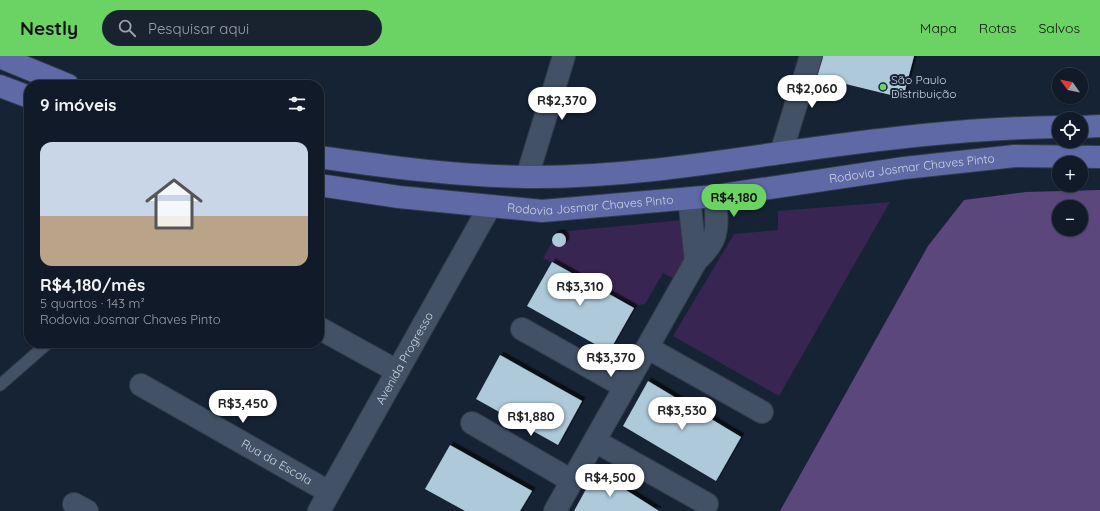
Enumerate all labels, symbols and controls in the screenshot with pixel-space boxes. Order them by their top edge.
search box [102,10,382,46]
text: Nestly [20,16,78,40]
icon: search [116,17,138,39]
text: Pesquisar aqui [148,19,249,38]
text: Mapa [920,19,957,37]
text: Rotas [979,19,1016,37]
text: Salvos [1038,19,1080,37]
north arrow [1052,68,1088,104]
map controls [1052,68,1088,236]
place label: São Paulo Distribuição [891,72,957,101]
pin: R$2,060 [775,75,849,109]
text: R$2,060 [787,80,837,96]
marker: São Paulo Distribuição [878,82,888,92]
pin: R$2,370 [525,87,599,121]
text: R$2,370 [537,92,587,108]
icon: filters [286,93,308,115]
text: 9 imóveis [40,94,116,115]
button: locate [1052,112,1088,148]
street label: Rodovia Josmar Chaves Pinto [828,150,995,186]
button: + [1052,156,1088,192]
icon: home [138,168,210,240]
pin: R$4,180 [697,184,771,218]
text: R$4,180 [710,189,758,205]
street label: Rodovia Josmar Chaves Pinto [506,192,674,218]
button: − [1052,200,1088,236]
pin: R$3,310 [543,273,617,307]
text: R$4,180/mês [40,274,145,295]
text: R$3,310 [556,278,604,294]
text: 5 quartos · 143 m² [40,295,145,311]
street label: Avenida Progresso [372,309,436,407]
text: Rodovia Josmar Chaves Pinto [40,311,221,327]
pin: R$3,370 [574,344,648,378]
text: R$3,370 [586,349,636,365]
pin: R$3,450 [206,390,280,424]
text: R$3,450 [218,395,268,411]
pin: R$3,530 [645,397,719,431]
text: R$3,530 [657,402,707,418]
pin: R$1,880 [494,403,568,437]
text: R$1,880 [507,408,555,424]
street label: Rua da Escola [239,436,315,488]
pin: R$4,500 [573,464,647,498]
text: R$4,500 [584,469,636,485]

